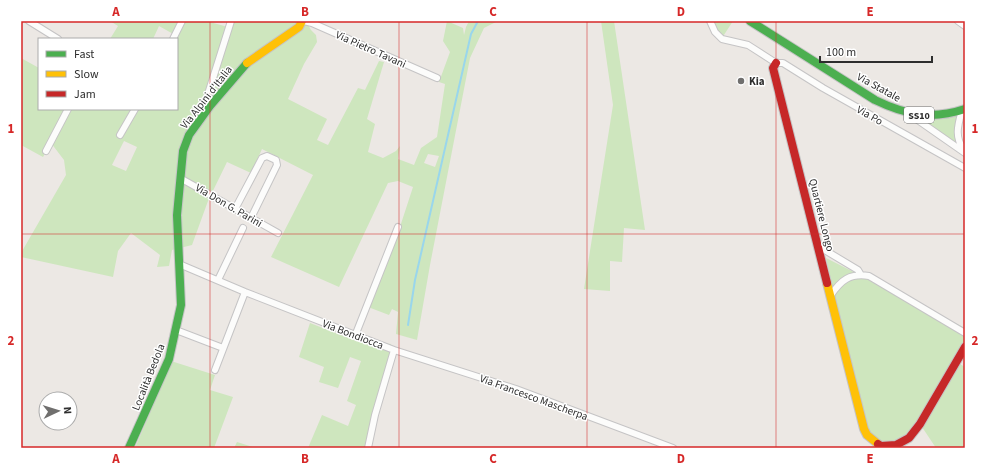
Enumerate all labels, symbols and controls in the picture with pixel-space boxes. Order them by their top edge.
text: A [111,3,120,21]
text: B [301,3,309,21]
text: C [489,3,497,21]
text: D [677,3,685,21]
text: E [866,3,874,21]
street label: Via Pietro Tavani [333,27,408,72]
legend [38,38,178,110]
scale bar [820,38,932,64]
text: 100 m [826,44,856,61]
text: Fast [74,46,94,63]
street label: Via Alpini d'Italia [177,63,236,132]
text: Slow [74,66,99,83]
street label: Via Statale [854,69,904,106]
place label: Kia [749,74,765,89]
marker: Kia [736,76,746,86]
text: Jam [74,86,96,103]
street label: Via Po [854,102,886,129]
road number: SS10 [904,107,934,123]
text: 1 [8,120,15,138]
text: 1 [972,120,979,138]
street label: Quartiere Longo [805,177,838,253]
street label: Via Don G. Parini [192,180,265,231]
street label: Via Bondiocca [320,316,386,353]
text: 2 [8,332,15,350]
text: 2 [972,332,979,350]
street label: Località Bedola [128,342,169,413]
street label: Via Francesco Mascherpa [478,371,590,424]
north arrow [38,391,78,431]
text: N [60,406,75,415]
text: A [111,450,120,468]
text: B [301,450,309,468]
text: C [489,450,497,468]
text: D [677,450,685,468]
text: E [866,450,874,468]

